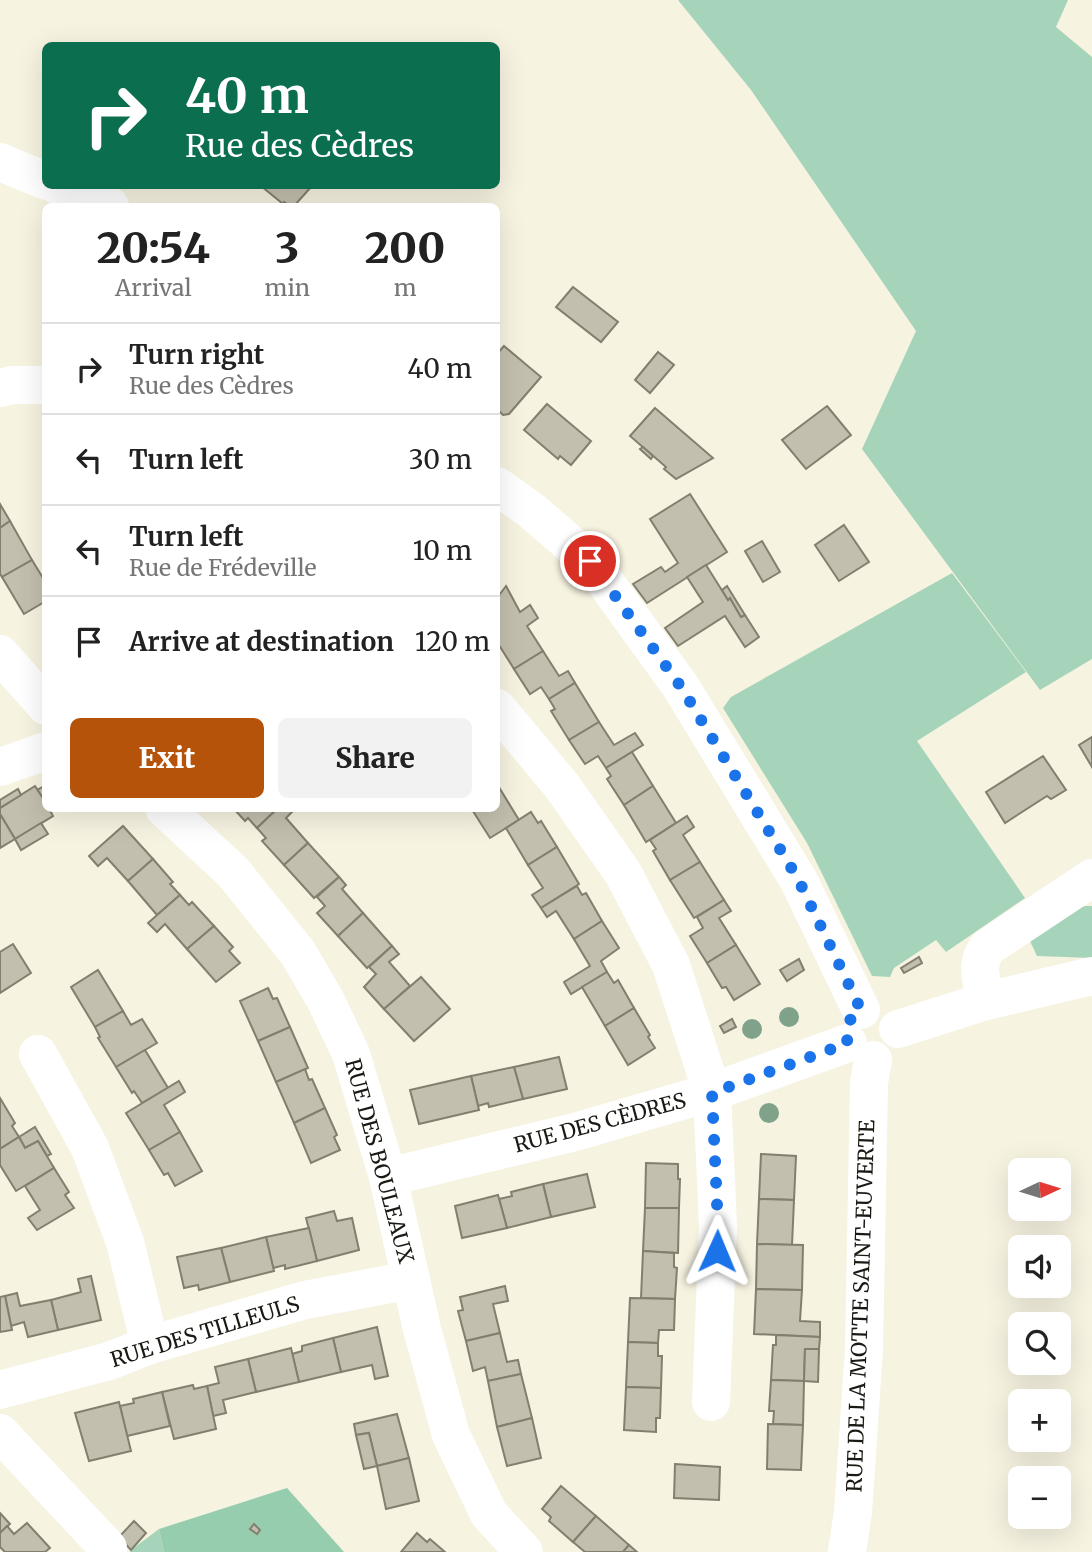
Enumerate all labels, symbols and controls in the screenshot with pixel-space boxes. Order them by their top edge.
text: 40 m [185,65,309,126]
icon: right [70,70,161,161]
text: Rue des Cèdres [185,126,414,166]
text: 20:54 [97,222,210,274]
text: 3 [275,222,299,274]
text: 200 [365,222,445,274]
text: Arrival [115,273,192,302]
text: min [265,273,310,302]
text: m [394,273,416,302]
text: Turn right [129,338,264,371]
icon: right [70,350,108,388]
text: 40 m [408,352,472,385]
text: Rue des Cèdres [129,371,294,400]
icon: left [70,441,108,479]
text: Turn left [129,443,243,476]
text: 30 m [409,443,472,476]
text: Turn left [129,520,243,553]
pin [560,531,620,591]
icon: left [70,532,108,570]
text: 10 m [413,534,472,567]
icon: arrive [571,542,609,580]
text: Rue de Frédeville [129,553,317,582]
icon: arrive [70,623,108,661]
text: Arrive at destination [129,625,394,658]
text: 120 m [415,625,490,658]
button: Exit [70,718,264,798]
button: Share [278,718,472,798]
street label: RUE DES BOULEAUX [339,1056,420,1266]
street label: RUE DES CÈDRES [511,1086,689,1158]
street label: RUE DE LA MOTTE SAINT-EUVERTE [841,1119,881,1493]
north arrow [1008,1158,1071,1222]
map controls [1008,1158,1071,1529]
position arrow [680,1214,754,1288]
button: sound [1008,1235,1071,1298]
street label: RUE DES TILLEULS [107,1290,303,1373]
button: search [1008,1312,1071,1375]
button: + [1008,1389,1071,1452]
button: − [1008,1466,1071,1529]

